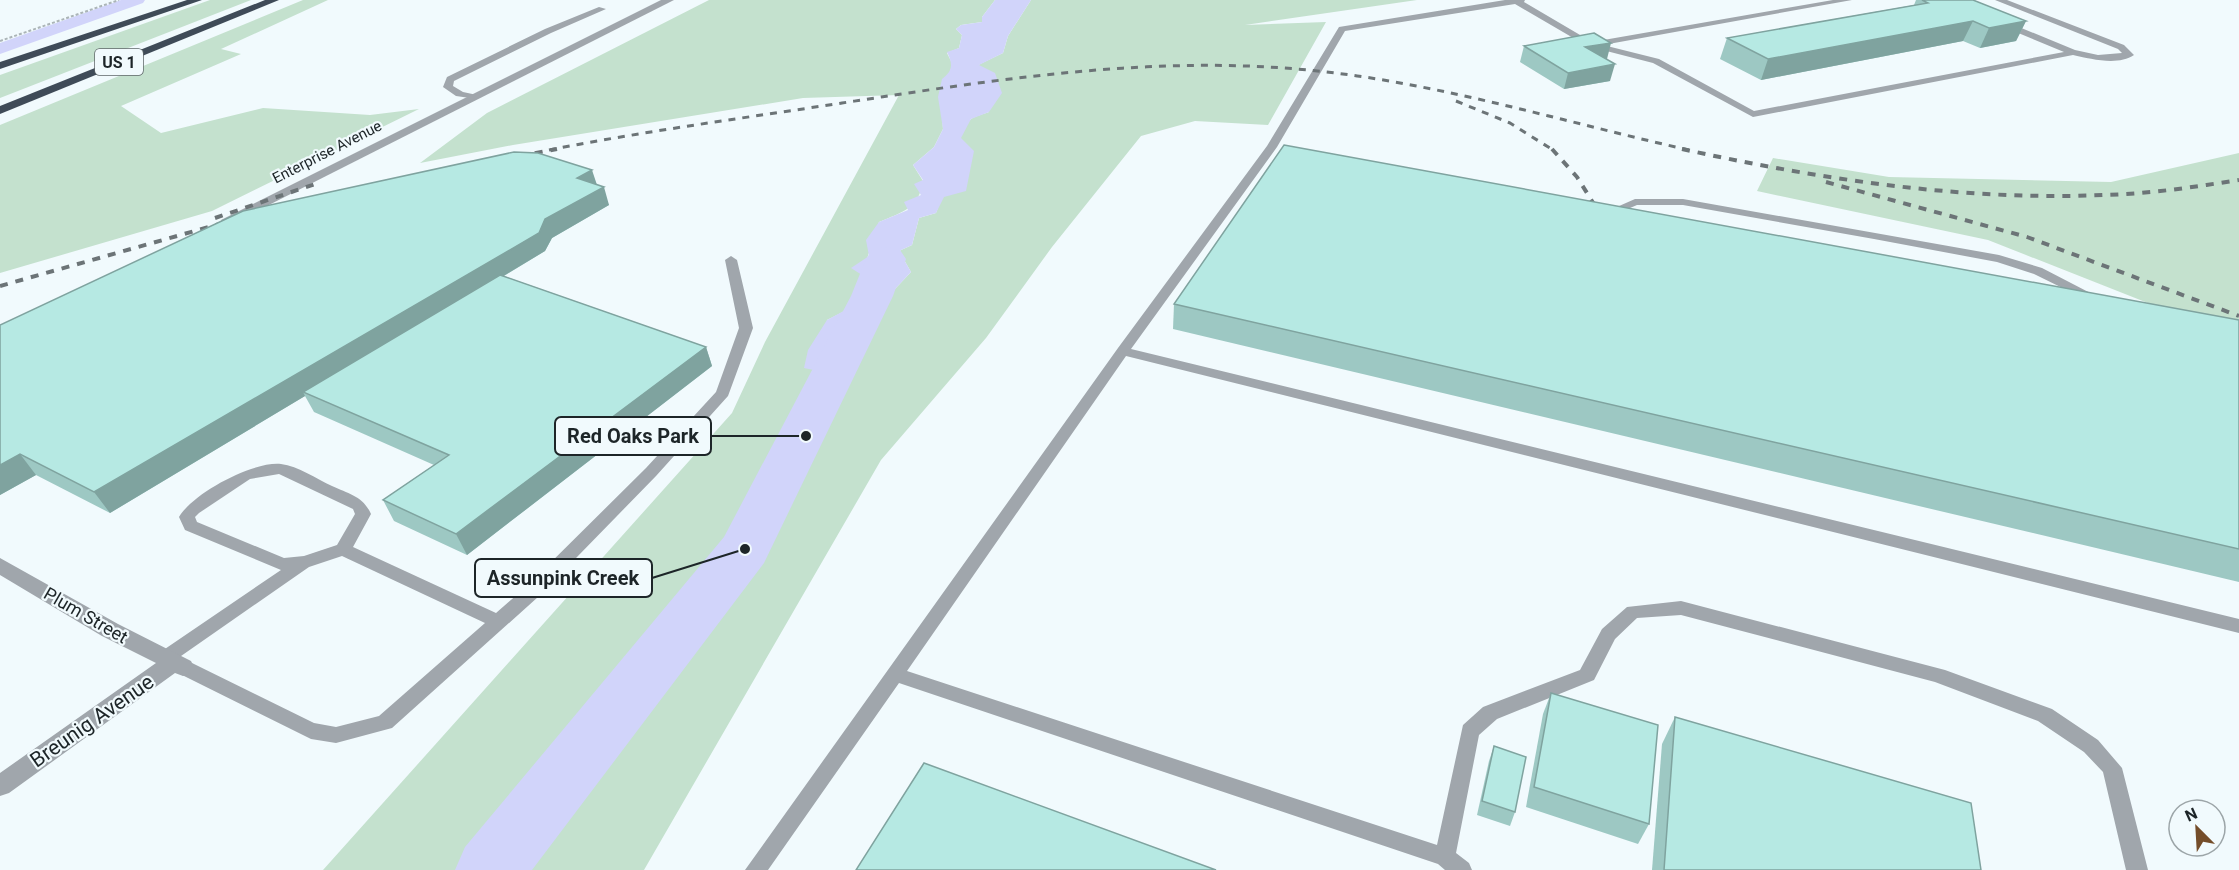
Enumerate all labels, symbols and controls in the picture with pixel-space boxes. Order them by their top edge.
road number: US 1 [95,49,143,75]
street label: Enterprise Avenue [269,117,385,187]
callout: Red Oaks Park [555,417,711,455]
text: Red Oaks Park [567,424,699,448]
callout: Assunpink Creek [475,559,652,597]
text: Assunpink Creek [487,566,639,590]
street label: Plum Street [40,583,132,647]
street label: Breunig Avenue [26,670,158,772]
north arrow [2167,798,2227,858]
text: N [2182,804,2200,826]

